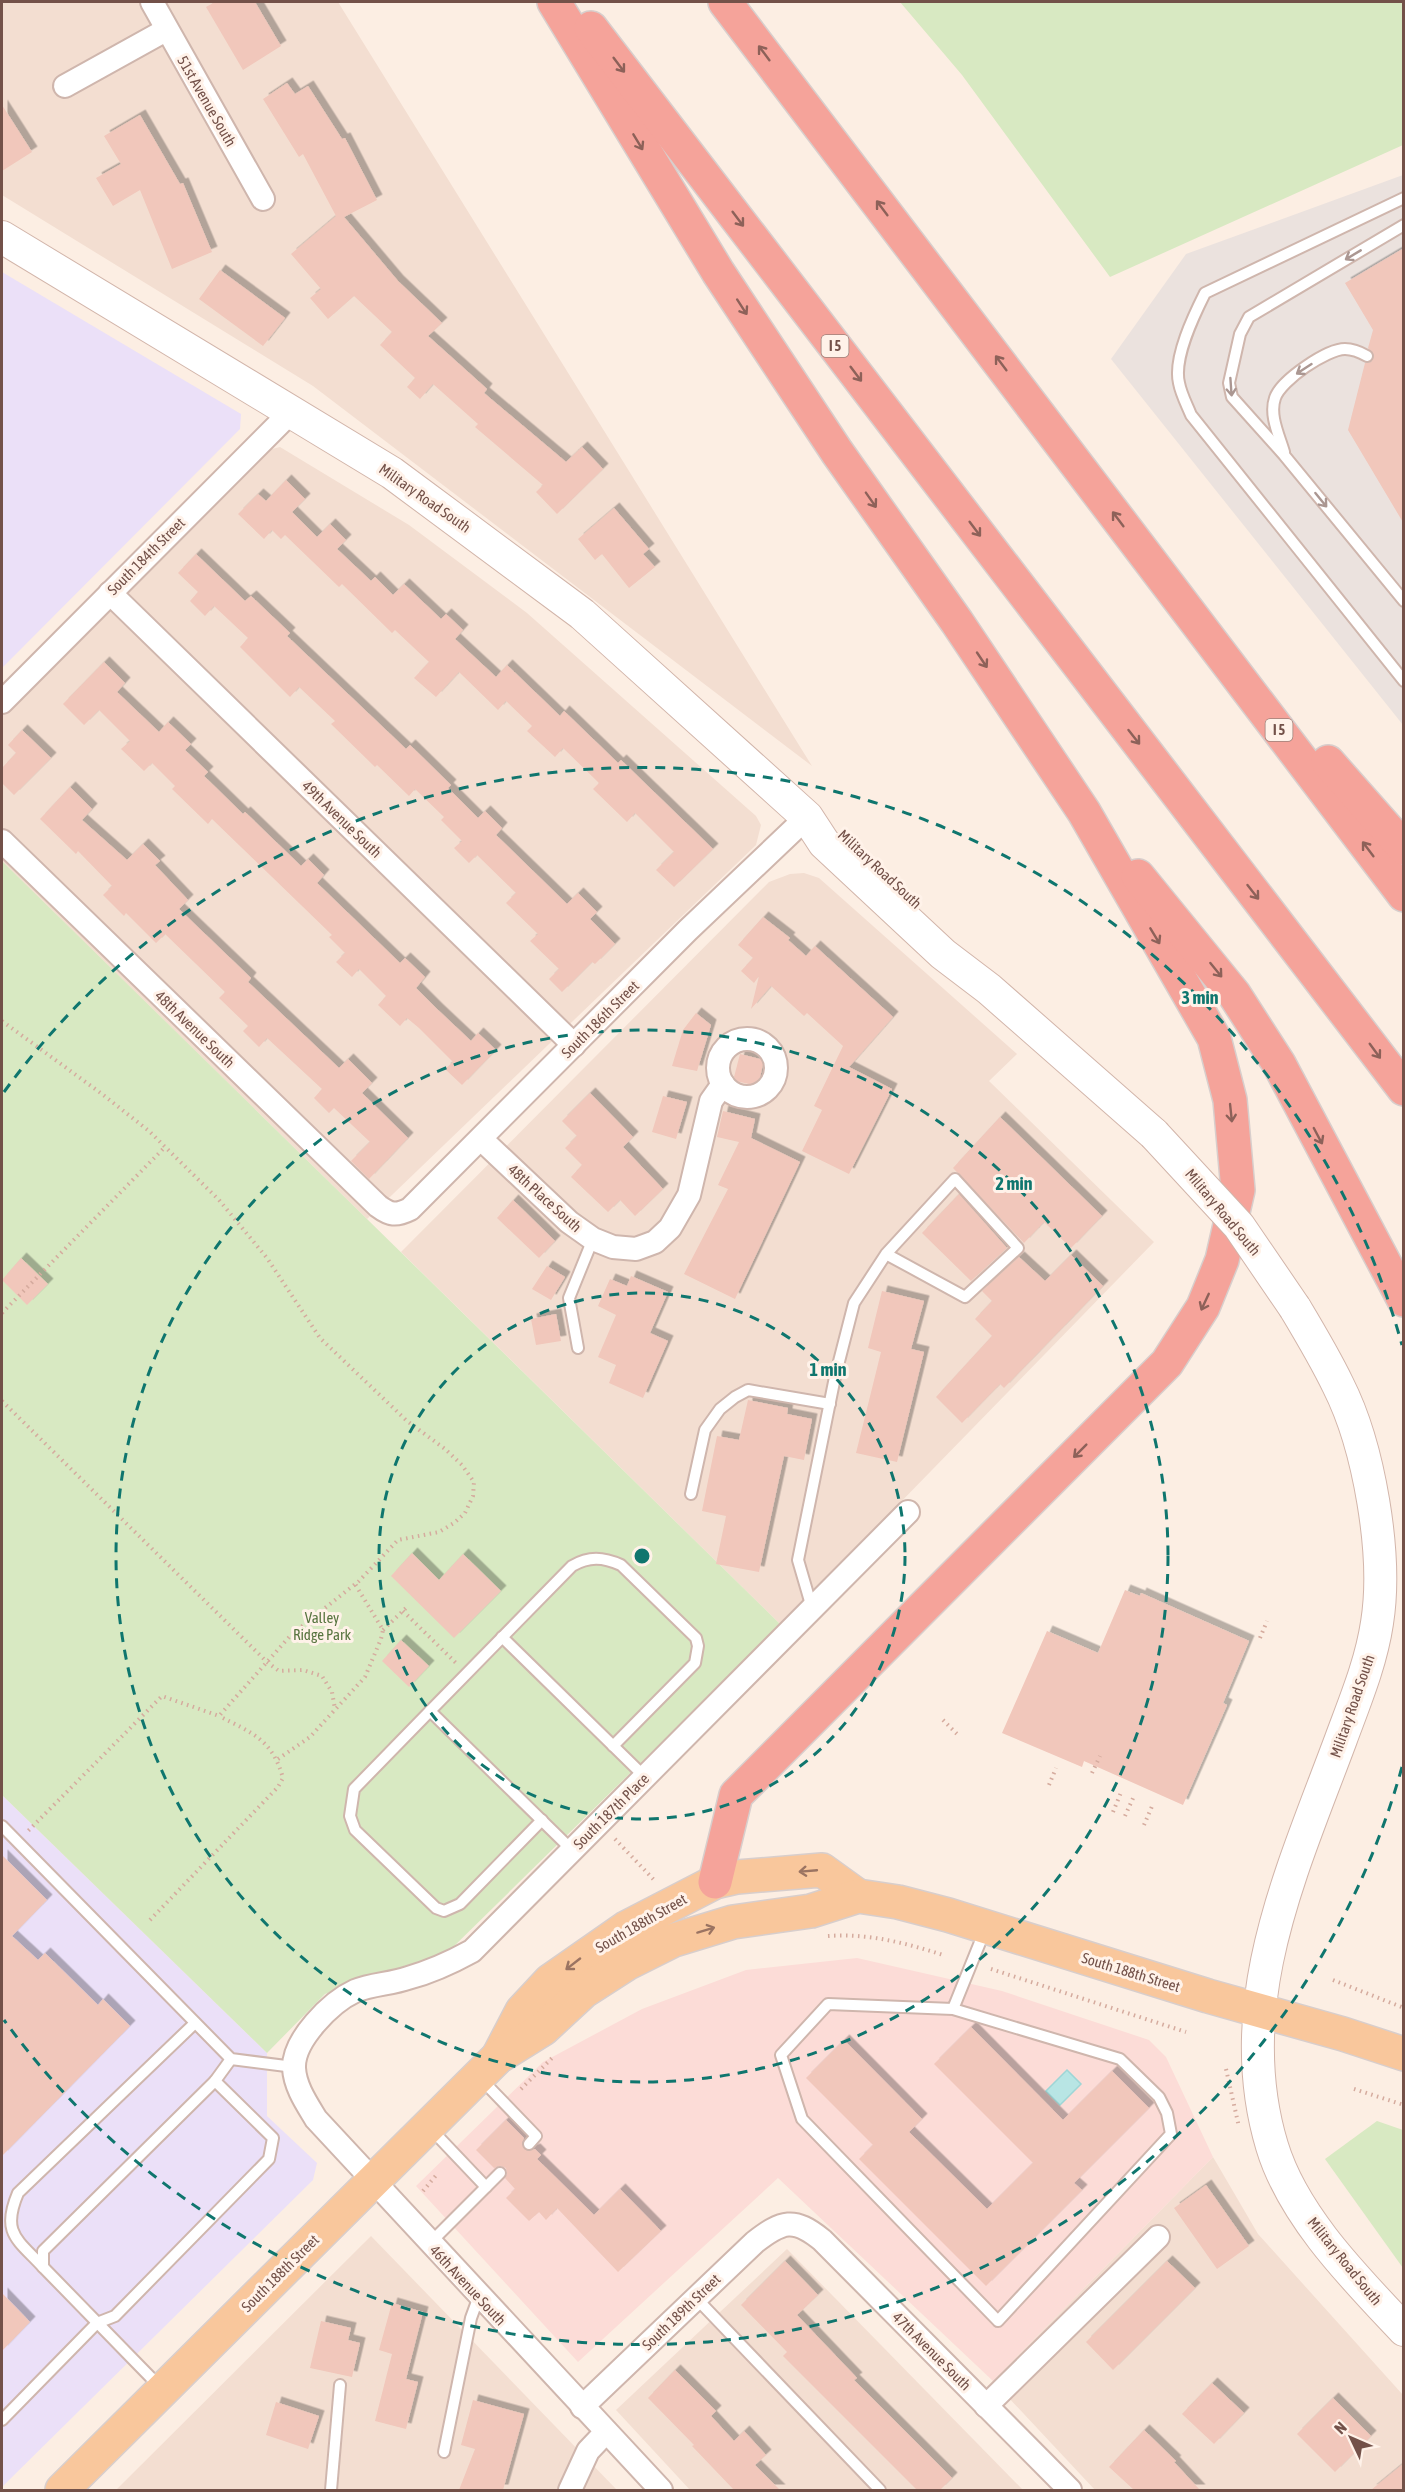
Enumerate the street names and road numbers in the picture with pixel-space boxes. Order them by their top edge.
street label: 51st Avenue South [174,53,240,149]
road number: I 5 [822,335,848,357]
street label: Military Road South [376,460,474,536]
street label: South 184th Street [104,514,188,598]
road number: I 5 [1266,719,1292,741]
street label: 49th Avenue South [299,777,385,861]
street label: Military Road South [835,826,925,912]
street label: South 186th Street [558,977,642,1061]
street label: 48th Avenue South [152,987,238,1071]
street label: 48th Place South [505,1161,585,1235]
street label: Military Road South [1182,1165,1264,1259]
street label: Military Road South [1326,1652,1378,1760]
street label: South 187th Place [570,1770,652,1852]
street label: South 188th Street [593,1890,689,1956]
street label: South 188th Street [1080,1949,1182,1995]
street label: Military Road South [1304,2214,1386,2308]
street label: South 188th Street [238,2231,322,2315]
street label: 46th Avenue South [426,2241,510,2329]
street label: South 189th Street [638,2270,724,2354]
street label: 47th Avenue South [889,2308,975,2394]

